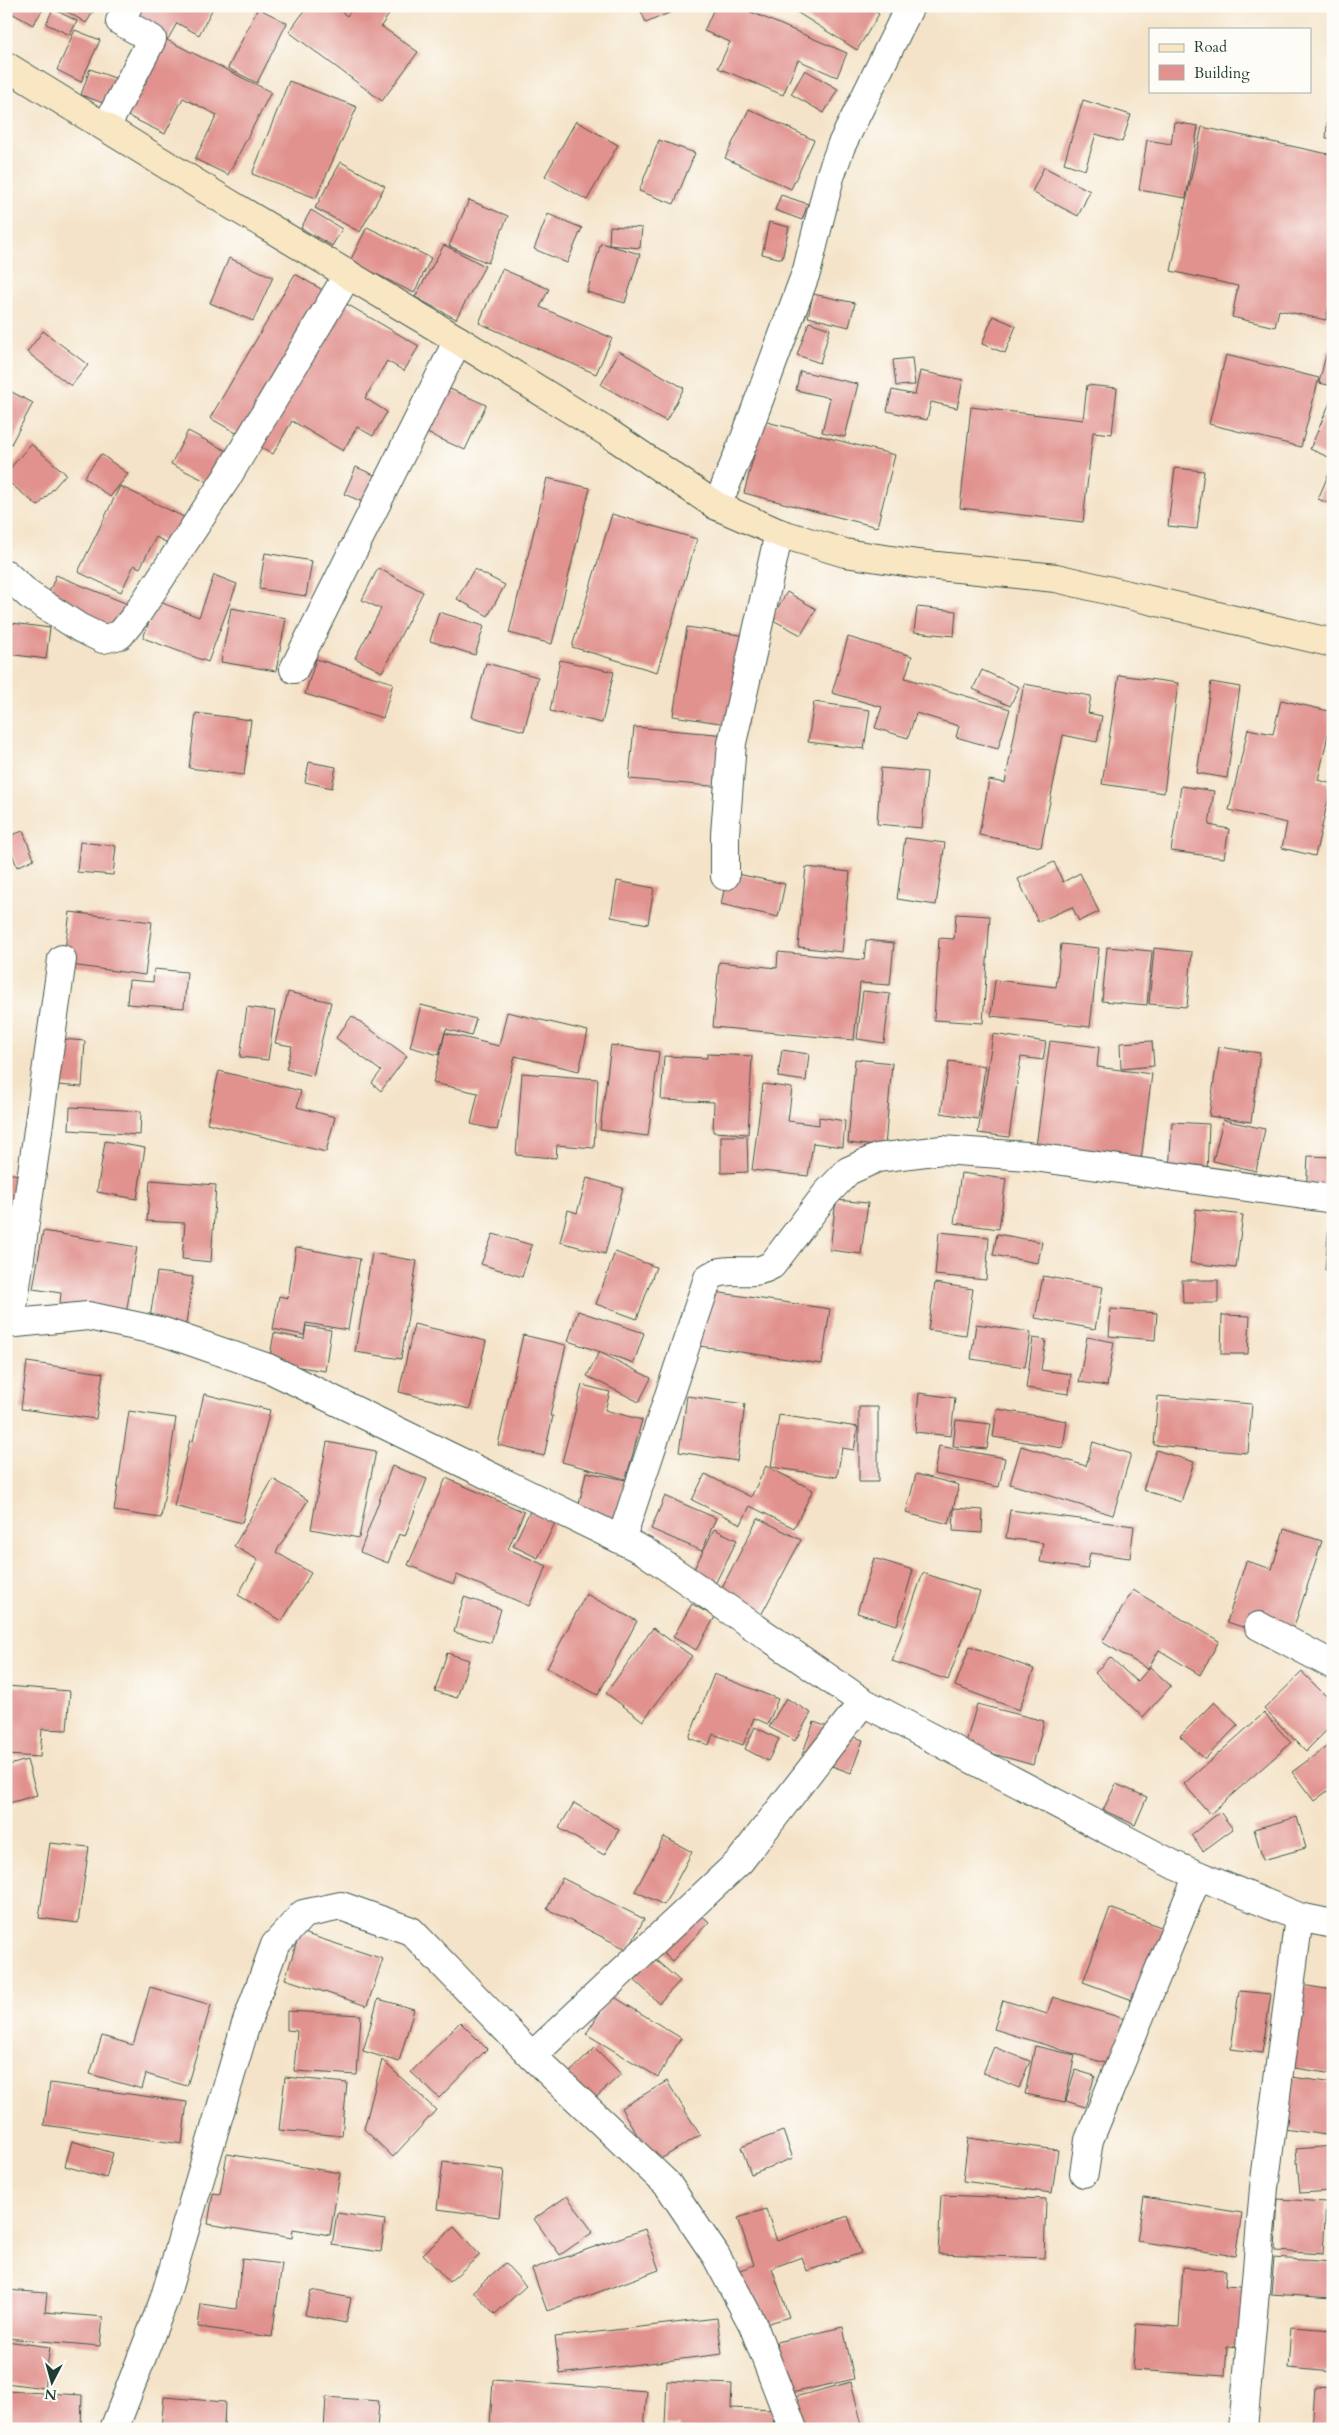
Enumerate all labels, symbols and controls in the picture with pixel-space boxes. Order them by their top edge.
legend [1149,28,1312,92]
text: Road [1194,37,1227,57]
text: Building [1194,63,1250,83]
north arrow [28,2358,78,2408]
text: N [44,2384,58,2405]

